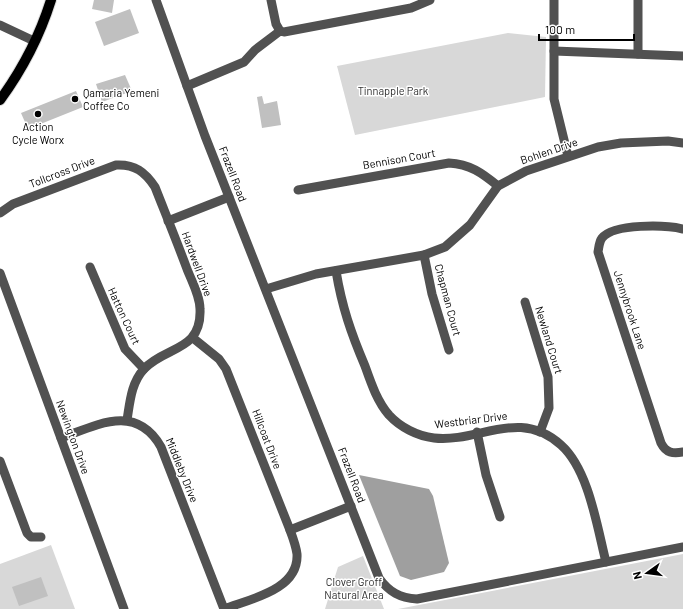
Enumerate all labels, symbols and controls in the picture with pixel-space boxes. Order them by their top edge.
scale bar [539,16,634,42]
text: 100 m [545,22,575,36]
park label: Tinnapple Park [358,84,429,97]
place label: Qamaria Yemeni Coffee Co [83,86,159,112]
marker: Qamaria Yemeni Coffee Co [70,94,80,104]
marker: Action Cycle Worx [33,109,43,119]
place label: Action Cycle Worx [12,120,64,146]
street label: Bohlen Drive [518,135,579,166]
street label: Frazell Road [217,144,250,203]
street label: Bennison Court [362,146,436,171]
street label: Tollcross Drive [27,153,97,190]
street label: Hardwell Drive [180,230,215,298]
street label: Chapman Court [433,263,464,337]
street label: Jennybrook Lane [612,269,649,351]
street label: Hatton Court [106,285,143,346]
street label: Newland Court [533,304,566,375]
street label: Newington Drive [54,398,93,476]
street label: Hillcoat Drive [250,407,285,471]
street label: Westbriar Drive [434,409,508,430]
street label: Middleby Drive [164,435,201,504]
street label: Frazell Road [336,445,369,504]
north arrow [627,553,667,593]
text: N [630,570,644,581]
park label: Clover Groff Natural Area [324,575,384,601]

